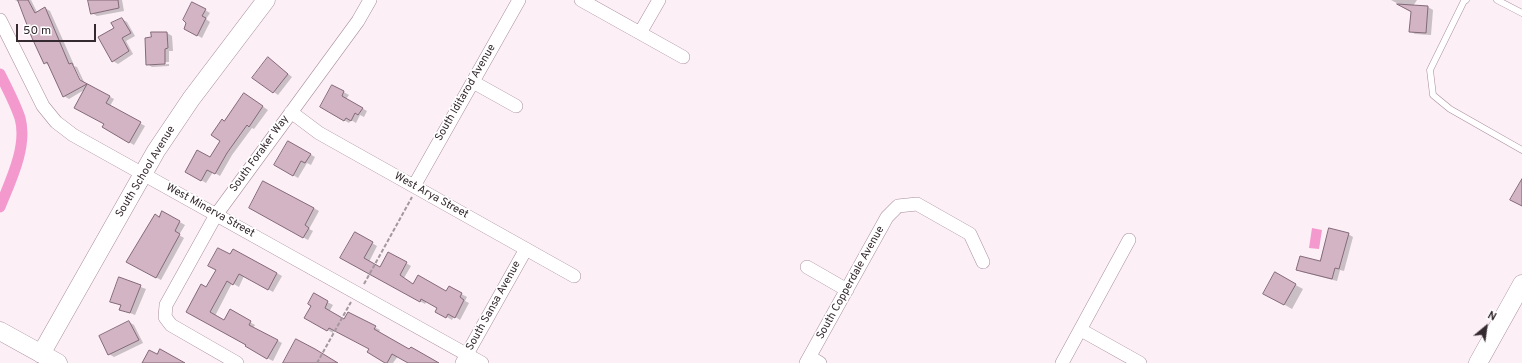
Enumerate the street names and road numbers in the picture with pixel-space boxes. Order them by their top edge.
street label: South Iditarod Avenue [433,42,499,144]
street label: South Foraker Way [228,113,292,195]
street label: South School Avenue [113,124,179,220]
street label: West Arya Street [392,170,470,222]
street label: West Minerva Street [163,181,257,241]
street label: South Copperdale Avenue [814,224,888,342]
street label: South Sansa Avenue [464,259,524,353]

